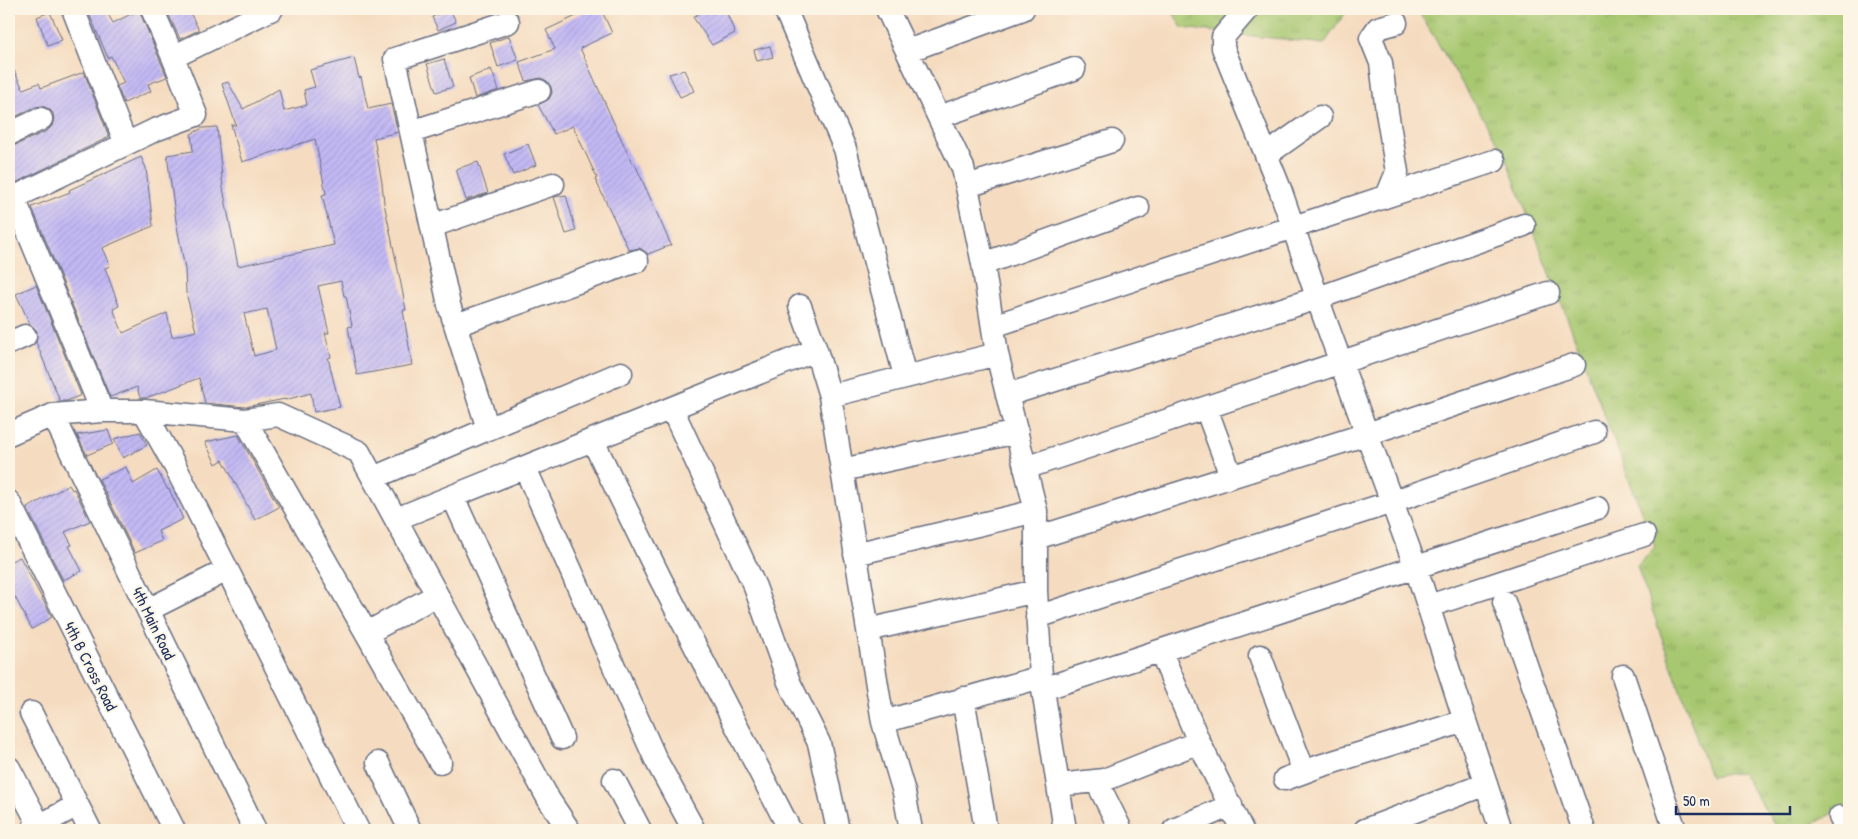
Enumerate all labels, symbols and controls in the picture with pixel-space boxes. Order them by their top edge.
street label: 4th Main Road [127,583,181,663]
street label: 4th B Cross Road [59,618,123,714]
scale bar [1676,784,1789,816]
text: 50 m [1683,790,1710,811]

